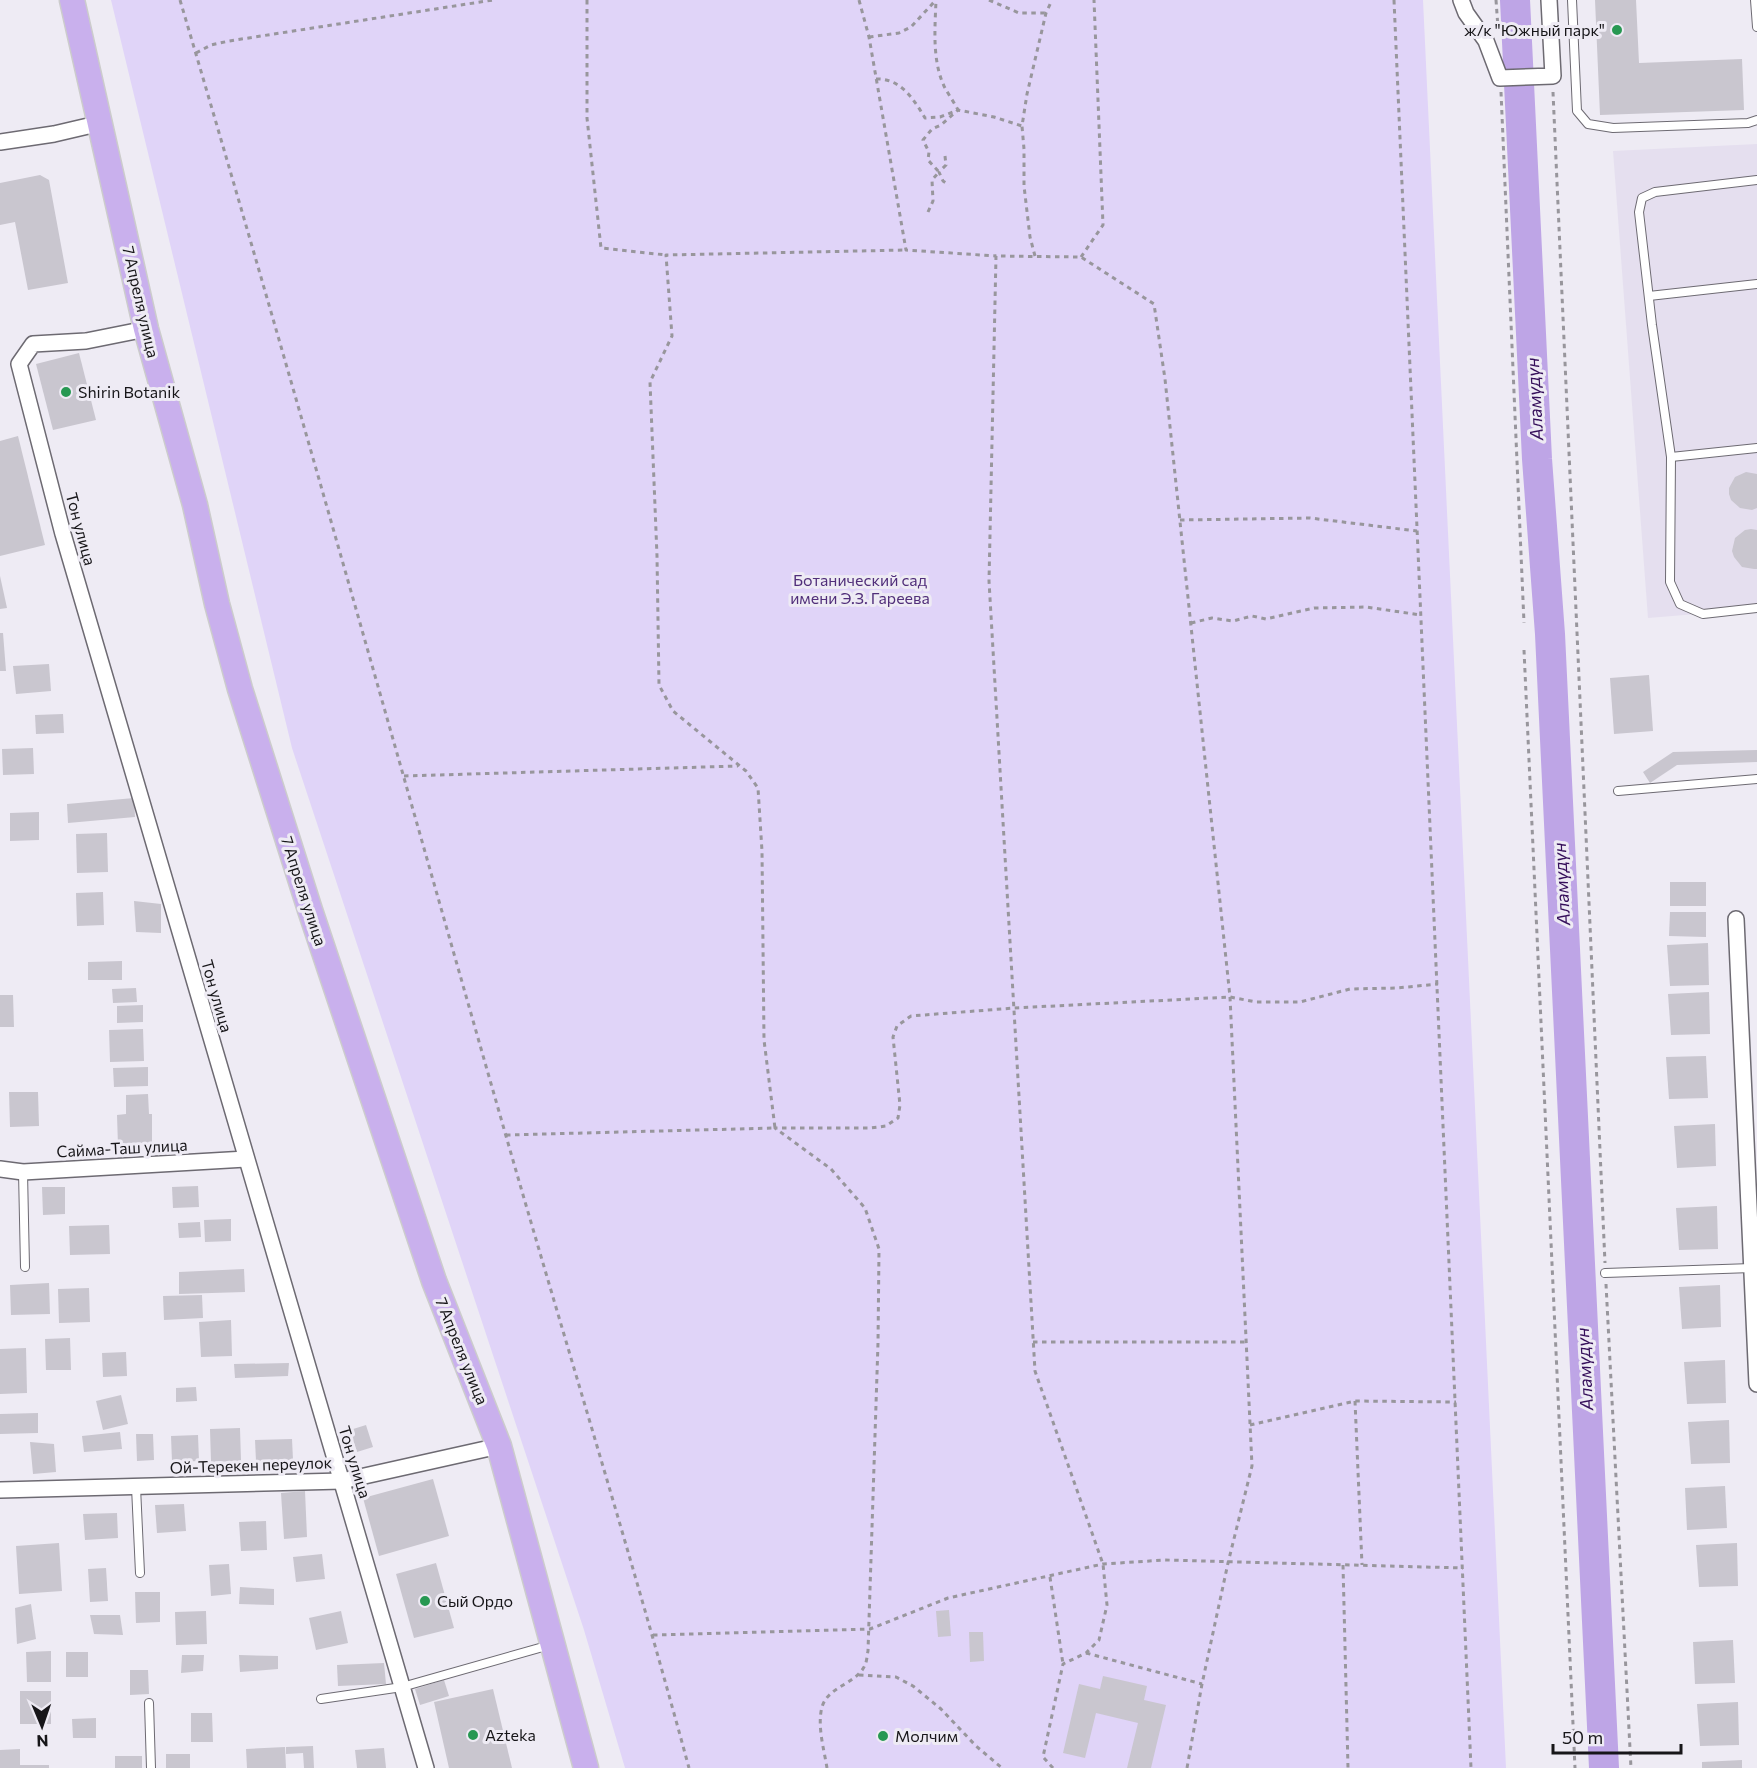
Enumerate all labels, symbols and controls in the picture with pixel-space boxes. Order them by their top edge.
place label: ж/к "Южный парк" [1464,20,1605,39]
marker: ж/к "Южный парк" [1610,23,1624,37]
street label: 7 Апреля улица [119,244,164,360]
water label: Аламүдүн [1521,357,1547,442]
place label: Shirin Botanik [78,382,180,401]
marker: Shirin Botanik [59,385,73,399]
street label: Тон улица [63,490,100,567]
park label: Ботанический сад имени Э.З. Гареева [790,570,930,607]
street label: 7 Апреля улица [278,834,331,948]
water label: Аламүдүн [1548,842,1574,927]
street label: Тон улица [198,957,237,1034]
street label: Сайма-Таш улица [56,1135,188,1160]
street label: 7 Апреля улица [432,1294,493,1407]
water label: Аламүдүн [1571,1327,1597,1412]
street label: Тон улица [335,1423,375,1500]
street label: Ой-Терекен переулок [169,1452,333,1477]
place label: Сый Ордо [437,1591,513,1610]
marker: Сый Ордо [418,1594,432,1608]
north arrow [12,1696,72,1756]
scale bar [1553,1717,1680,1755]
place label: Azteka [485,1725,536,1744]
place label: Молчим [895,1726,958,1745]
text: 50 m [1562,1726,1603,1748]
marker: Azteka [466,1728,480,1742]
marker: Молчим [876,1729,890,1743]
text: N [36,1732,49,1751]

